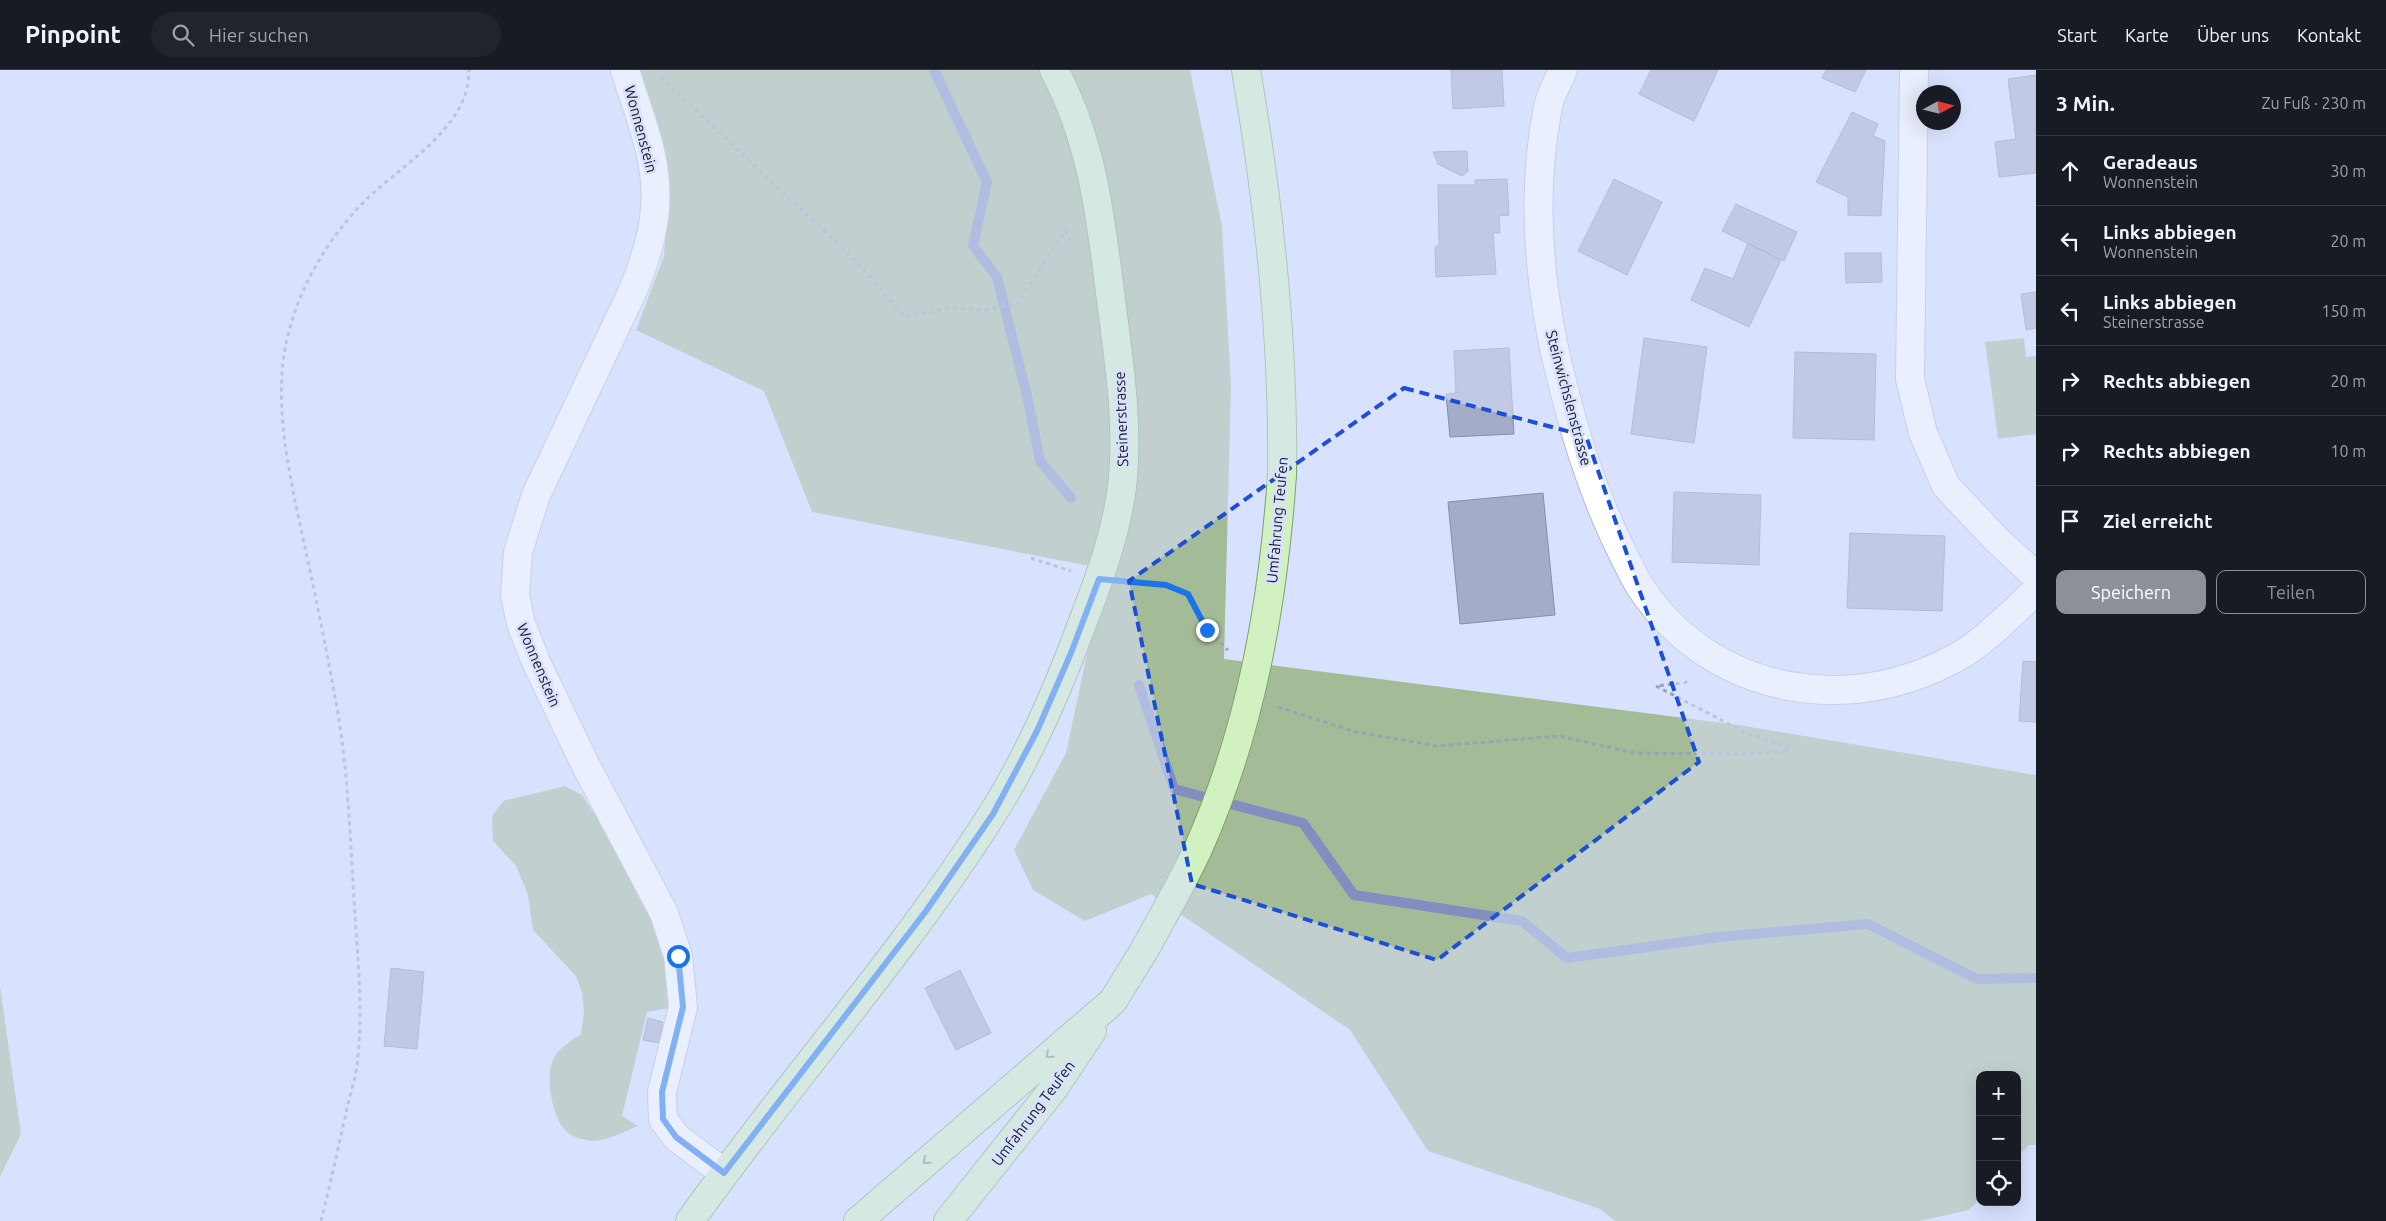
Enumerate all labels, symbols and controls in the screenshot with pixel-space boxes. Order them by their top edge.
search box [151,12,501,57]
text: Pinpoint [25,21,121,48]
icon: search [169,21,197,49]
text: Hier suchen [209,24,309,46]
text: Start [2057,25,2097,45]
text: Karte [2125,25,2169,45]
text: Über uns [2197,25,2269,45]
text: Kontakt [2297,25,2361,45]
street label: Wonnenstein [621,84,661,174]
north arrow [1916,85,1961,130]
text: 3 Min. [2056,91,2115,115]
text: Zu Fuß · 230 m [2261,94,2366,112]
text: Geradeaus [2103,151,2198,173]
icon: ahead [2056,157,2084,185]
text: 30 m [2330,162,2366,180]
text: Wonnenstein [2103,173,2198,191]
text: Links abbiegen [2103,221,2237,243]
icon: left [2056,227,2084,255]
text: 20 m [2330,232,2366,250]
text: Wonnenstein [2103,243,2198,261]
text: Links abbiegen [2103,291,2237,313]
icon: left [2056,297,2084,325]
text: 150 m [2321,302,2366,320]
text: Steinerstrasse [2103,313,2205,331]
street label: Steinwichslenstrasse [1543,328,1595,468]
icon: right [2056,367,2084,395]
text: Rechts abbiegen [2103,370,2251,392]
street label: Steinerstrasse [1111,371,1131,467]
text: 20 m [2330,372,2366,390]
icon: right [2056,437,2084,465]
text: Rechts abbiegen [2103,440,2251,462]
text: 10 m [2330,442,2366,460]
street label: Umfahrung Teufen [1263,456,1291,584]
icon: arrive [2056,507,2084,535]
text: Ziel erreicht [2103,510,2212,532]
button: Speichern [2056,570,2206,614]
button: Teilen [2216,570,2366,614]
route end [1196,619,1219,642]
street label: Wonnenstein [514,621,564,709]
route start [667,945,690,968]
one-way arrow [1046,1050,1055,1059]
street label: Umfahrung Teufen [988,1057,1078,1169]
map controls [1976,1071,2021,1206]
button: + [1976,1071,2021,1116]
button: − [1976,1116,2021,1161]
one-way arrow [923,1156,932,1164]
button: locate [1976,1161,2021,1206]

